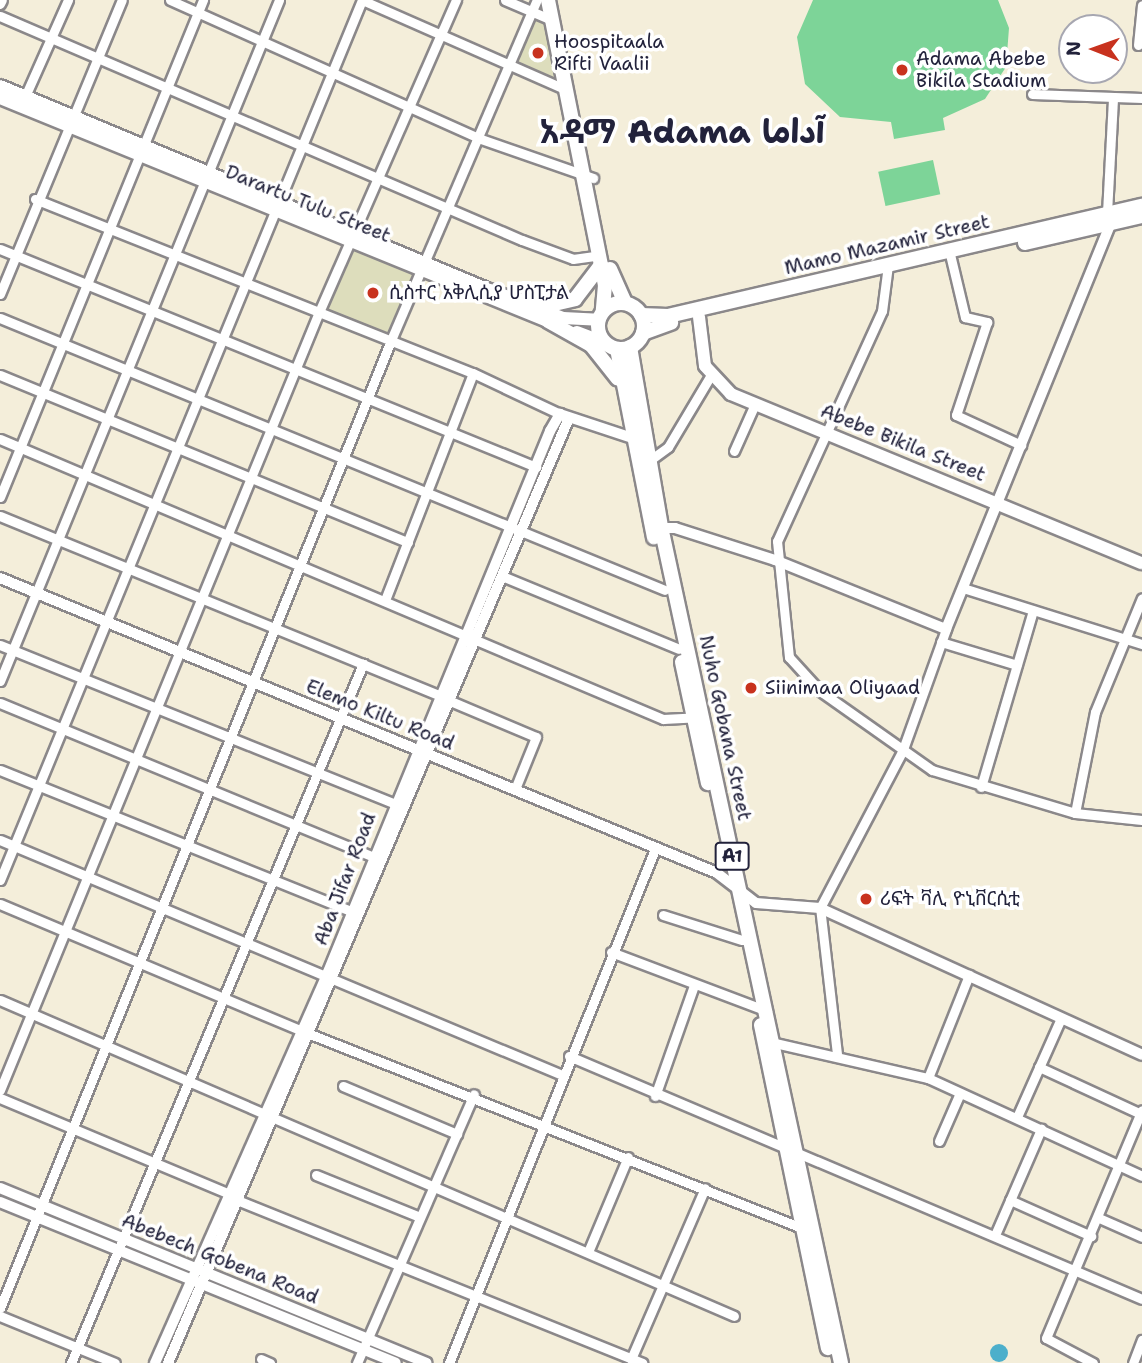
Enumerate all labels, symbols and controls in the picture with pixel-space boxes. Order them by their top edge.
north arrow [1058,14,1128,84]
place label: Hoospitaala Rifti Vaalii [554,31,664,75]
text: N [1061,41,1086,56]
marker: Hoospitaala Rifti Vaalii [528,43,548,63]
place label: Adama Abebe Bikila Stadium [916,48,1046,92]
marker: Adama Abebe Bikila Stadium [894,62,910,78]
district label: አዳማ Adama آداما [540,112,824,152]
street label: Darartu Tulu Street [222,160,394,248]
street label: Mamo Mazamir Street [782,210,992,280]
place label: ሲስተር አቅሊሲያ ሆስፒታል [389,282,569,304]
marker: ሲስተር አቅሊሲያ ሆስፒታል [363,283,383,303]
street label: Abebe Bikila Street [817,400,989,486]
street label: Nuho Gobana Street [694,633,756,823]
street label: Elemo Kiltu Road [303,675,457,755]
place label: Siinimaa Oliyaad [765,677,920,699]
marker: Siinimaa Oliyaad [743,680,759,696]
street label: Aba Jifar Road [309,809,381,949]
road number: A1 [714,842,750,870]
place label: ሪፍት ቫሊ ዮኒቨርሲቲ [880,888,1020,910]
marker: ሪፍት ቫሊ ዮኒቨርሲቲ [858,891,874,907]
street label: Abebech Gobena Road [118,1209,322,1309]

